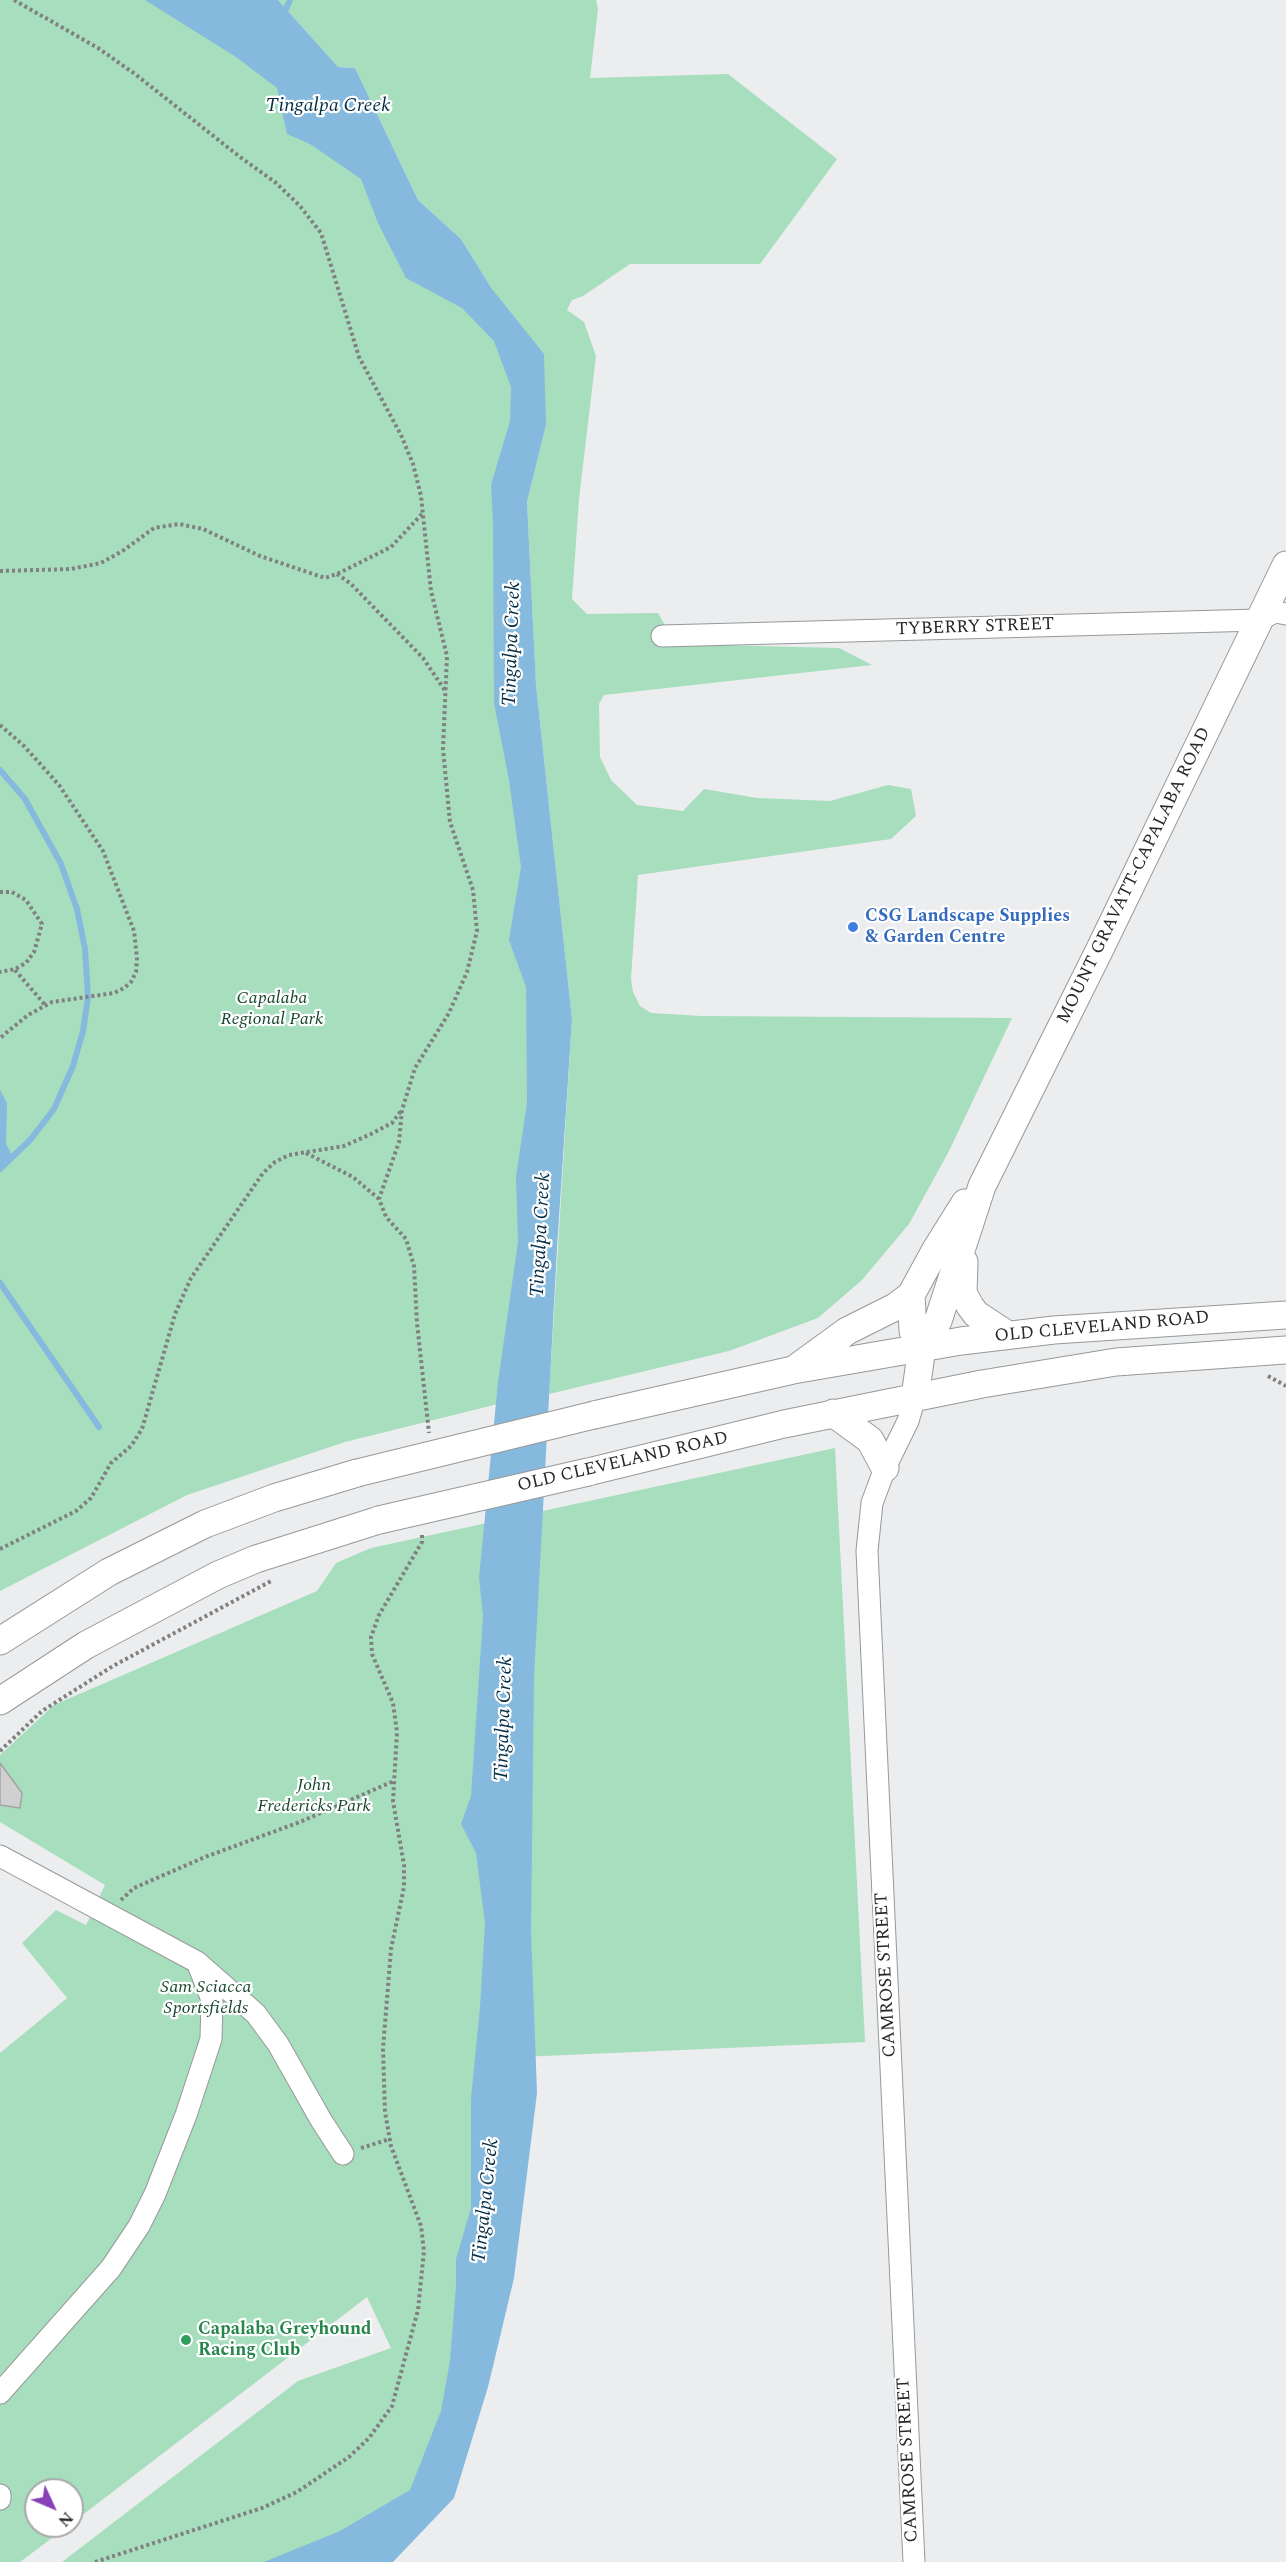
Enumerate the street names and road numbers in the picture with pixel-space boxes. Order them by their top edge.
street label: TYBERRY STREET [895,614,1055,642]
street label: MOUNT GRAVATT-CAPALABA ROAD [1054,724,1216,1028]
street label: OLD CLEVELAND ROAD [994,1308,1210,1348]
street label: OLD CLEVELAND ROAD [516,1428,730,1498]
street label: CAMROSE STREET [872,1892,902,2058]
street label: CAMROSE STREET [894,2377,924,2543]

